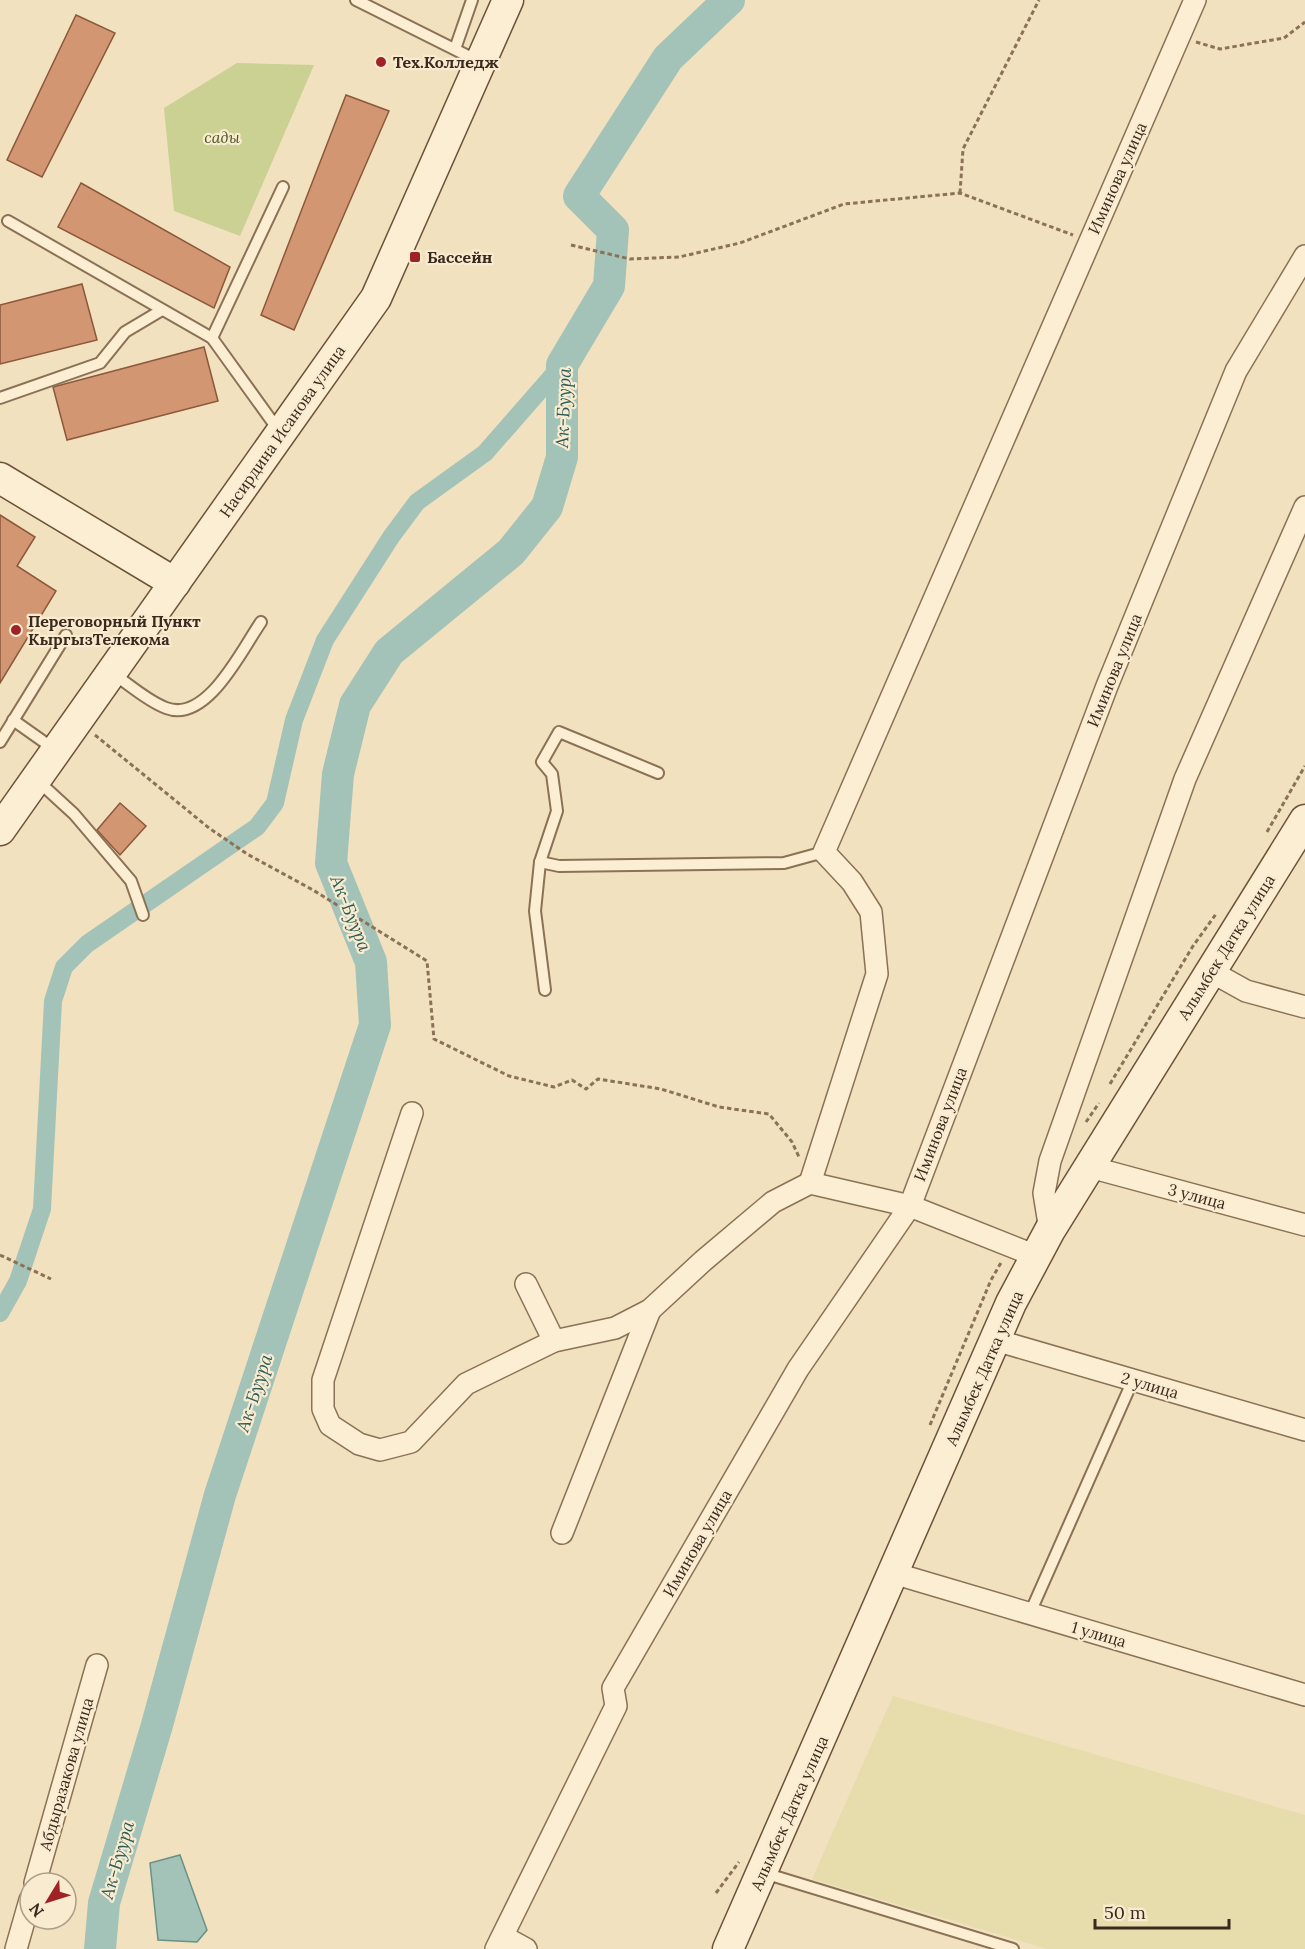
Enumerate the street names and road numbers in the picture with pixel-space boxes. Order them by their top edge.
street label: Иминова улица [1083,119,1151,237]
street label: Насирдина Исанова улица [215,341,349,521]
street label: Иминова улица [1082,610,1146,730]
street label: Алымбек Датка улица [1173,871,1279,1024]
street label: Иминова улица [909,1064,971,1184]
street label: 3 улица [1166,1179,1228,1213]
street label: Алымбек Датка улица [940,1287,1027,1450]
street label: 2 улица [1119,1367,1181,1403]
street label: Иминова улица [658,1486,736,1600]
street label: 1 улица [1069,1617,1129,1651]
street label: Абдыразакова улица [34,1695,97,1854]
street label: Алымбек Датка улица [745,1732,832,1895]

